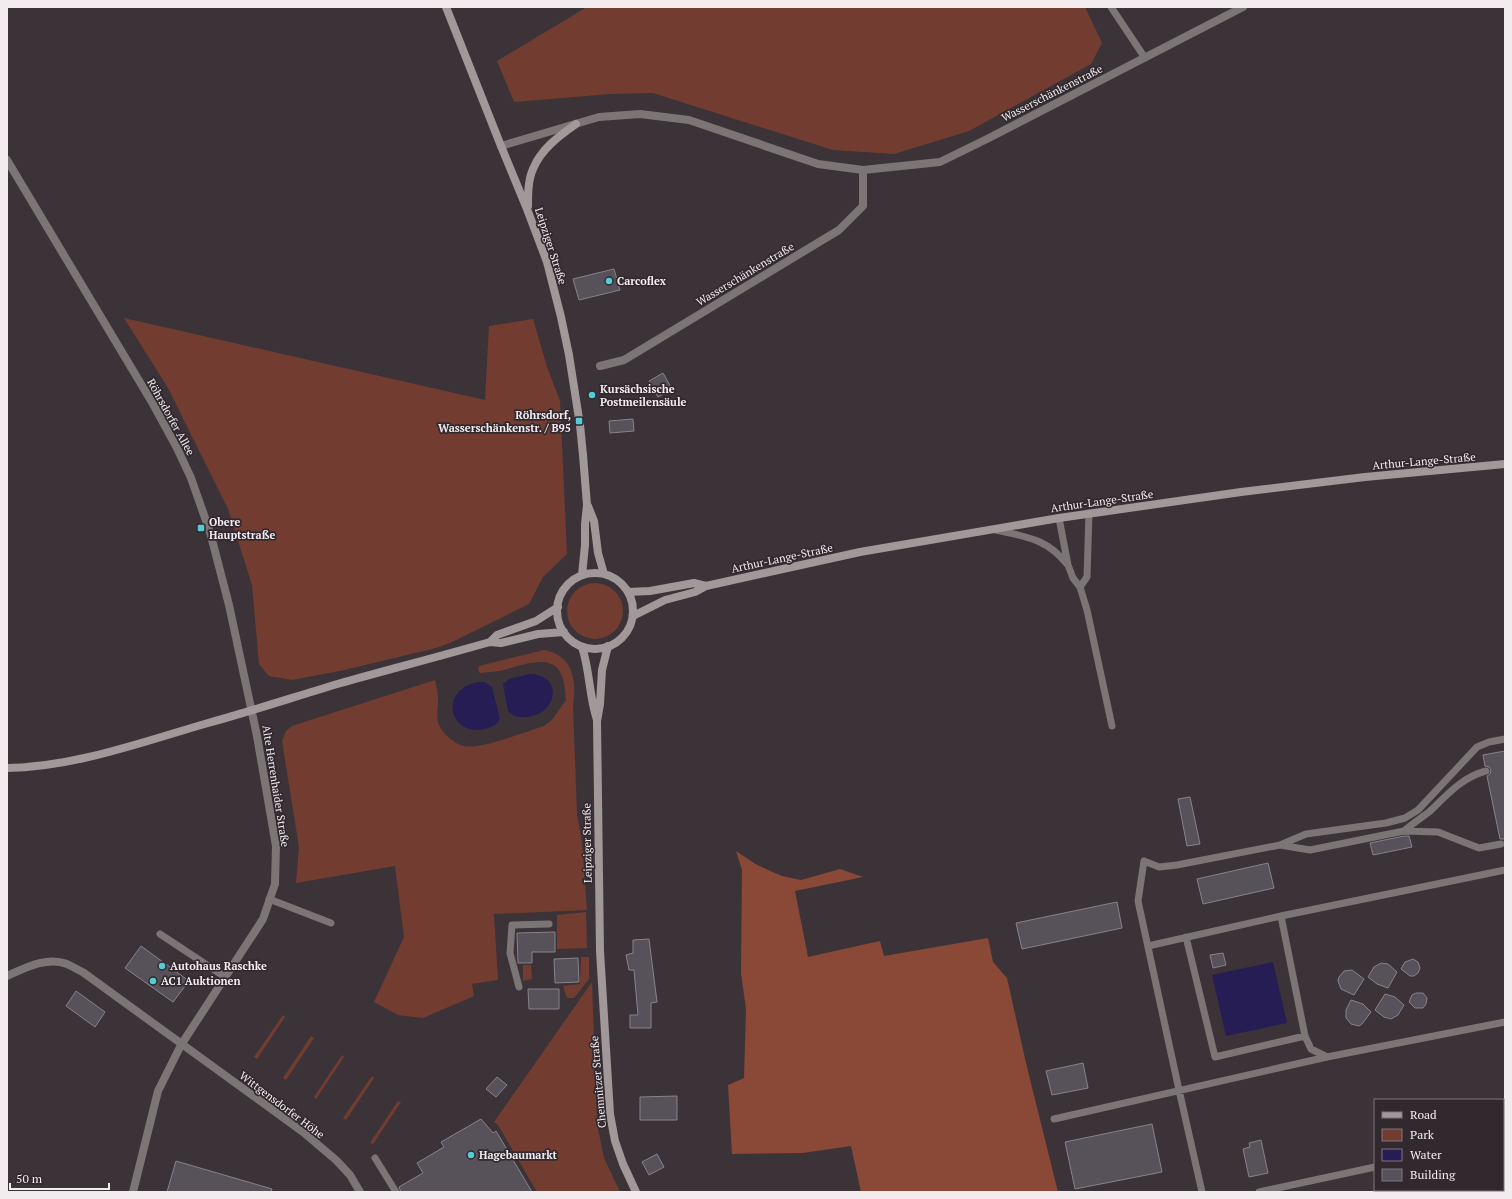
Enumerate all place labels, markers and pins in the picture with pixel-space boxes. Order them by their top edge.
place label: Carcoflex [617,274,667,288]
marker: Carcoflex [604,276,614,286]
place label: Kursächsische Postmeilensäule [600,382,687,409]
marker: Kursächsische Postmeilensäule [587,390,597,400]
place label: Röhrsdorf, Wasserschänkenstr. / B95 [438,408,571,435]
marker: Röhrsdorf, Wasserschänkenstr. / B95 [574,416,584,426]
place label: Obere Hauptstraße [209,515,275,542]
marker: Obere Hauptstraße [196,523,206,533]
place label: Autohaus Raschke [170,959,267,973]
marker: Autohaus Raschke [157,961,167,971]
place label: AC1 Auktionen [161,974,241,988]
marker: AC1 Auktionen [148,976,158,986]
place label: Hagebaumarkt [479,1148,558,1162]
marker: Hagebaumarkt [466,1150,476,1160]

